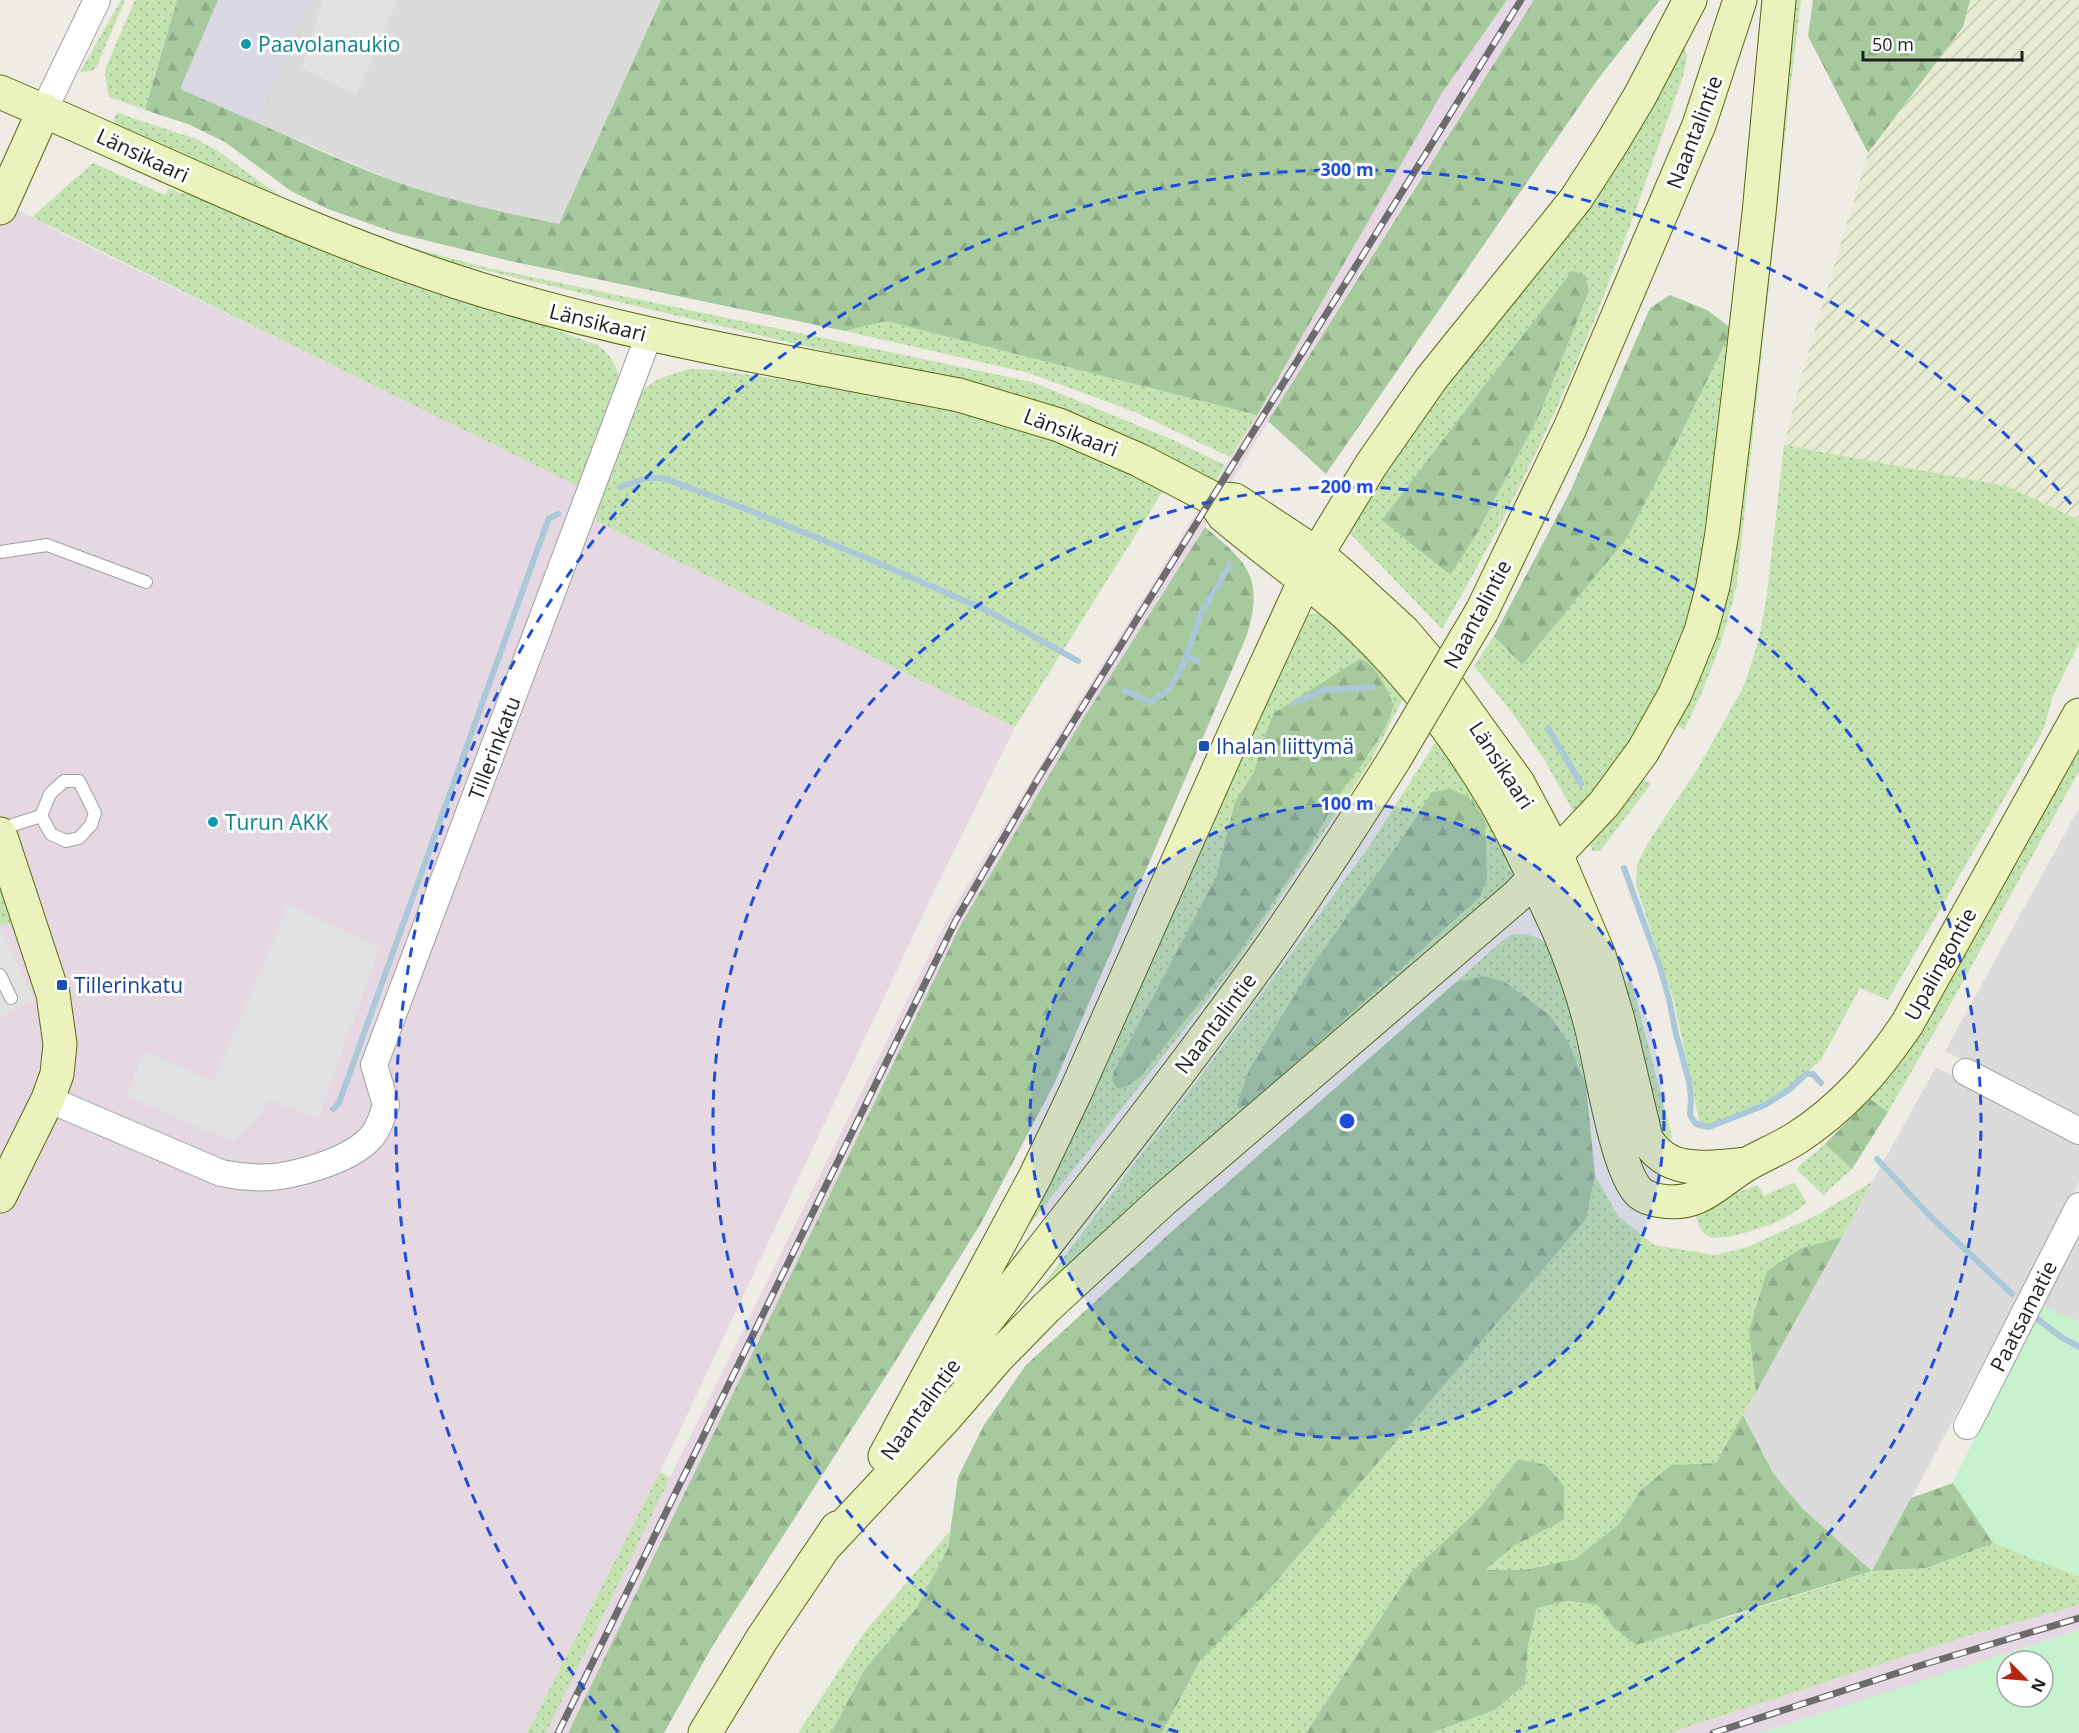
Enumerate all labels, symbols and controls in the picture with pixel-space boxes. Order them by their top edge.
scale bar [1863,24,2022,62]
place label: Paavolanaukio [258,30,400,58]
text: 50 m [1872,32,1914,56]
marker: Paavolanaukio [239,37,253,51]
street label: Naantalintie [1660,71,1728,193]
street label: Länsikaari [92,121,194,189]
text: 300 m [1320,157,1374,181]
street label: Länsikaari [547,296,649,348]
street label: Länsikaari [1020,401,1122,463]
text: 200 m [1320,474,1374,498]
street label: Naantalintie [1437,555,1517,673]
street label: Tillerinkatu [461,692,527,804]
street label: Länsikaari [1463,716,1541,814]
place label: Ihalan liittymä [1216,732,1354,760]
marker: Ihalan liittymä [1197,739,1211,753]
text: 100 m [1320,791,1374,815]
place label: Turun AKK [225,808,328,836]
marker: Turun AKK [206,815,220,829]
street label: Upalingontie [1898,903,1982,1025]
street label: Naantalintie [1168,967,1262,1079]
place label: Tillerinkatu [74,971,183,999]
marker: Tillerinkatu [55,978,69,992]
centre of rings [1337,1111,1357,1131]
street label: Paatsamatie [1983,1256,2063,1376]
street label: Naantalintie [874,1353,966,1465]
north arrow [1995,1649,2055,1709]
text: N [2026,1675,2051,1696]

